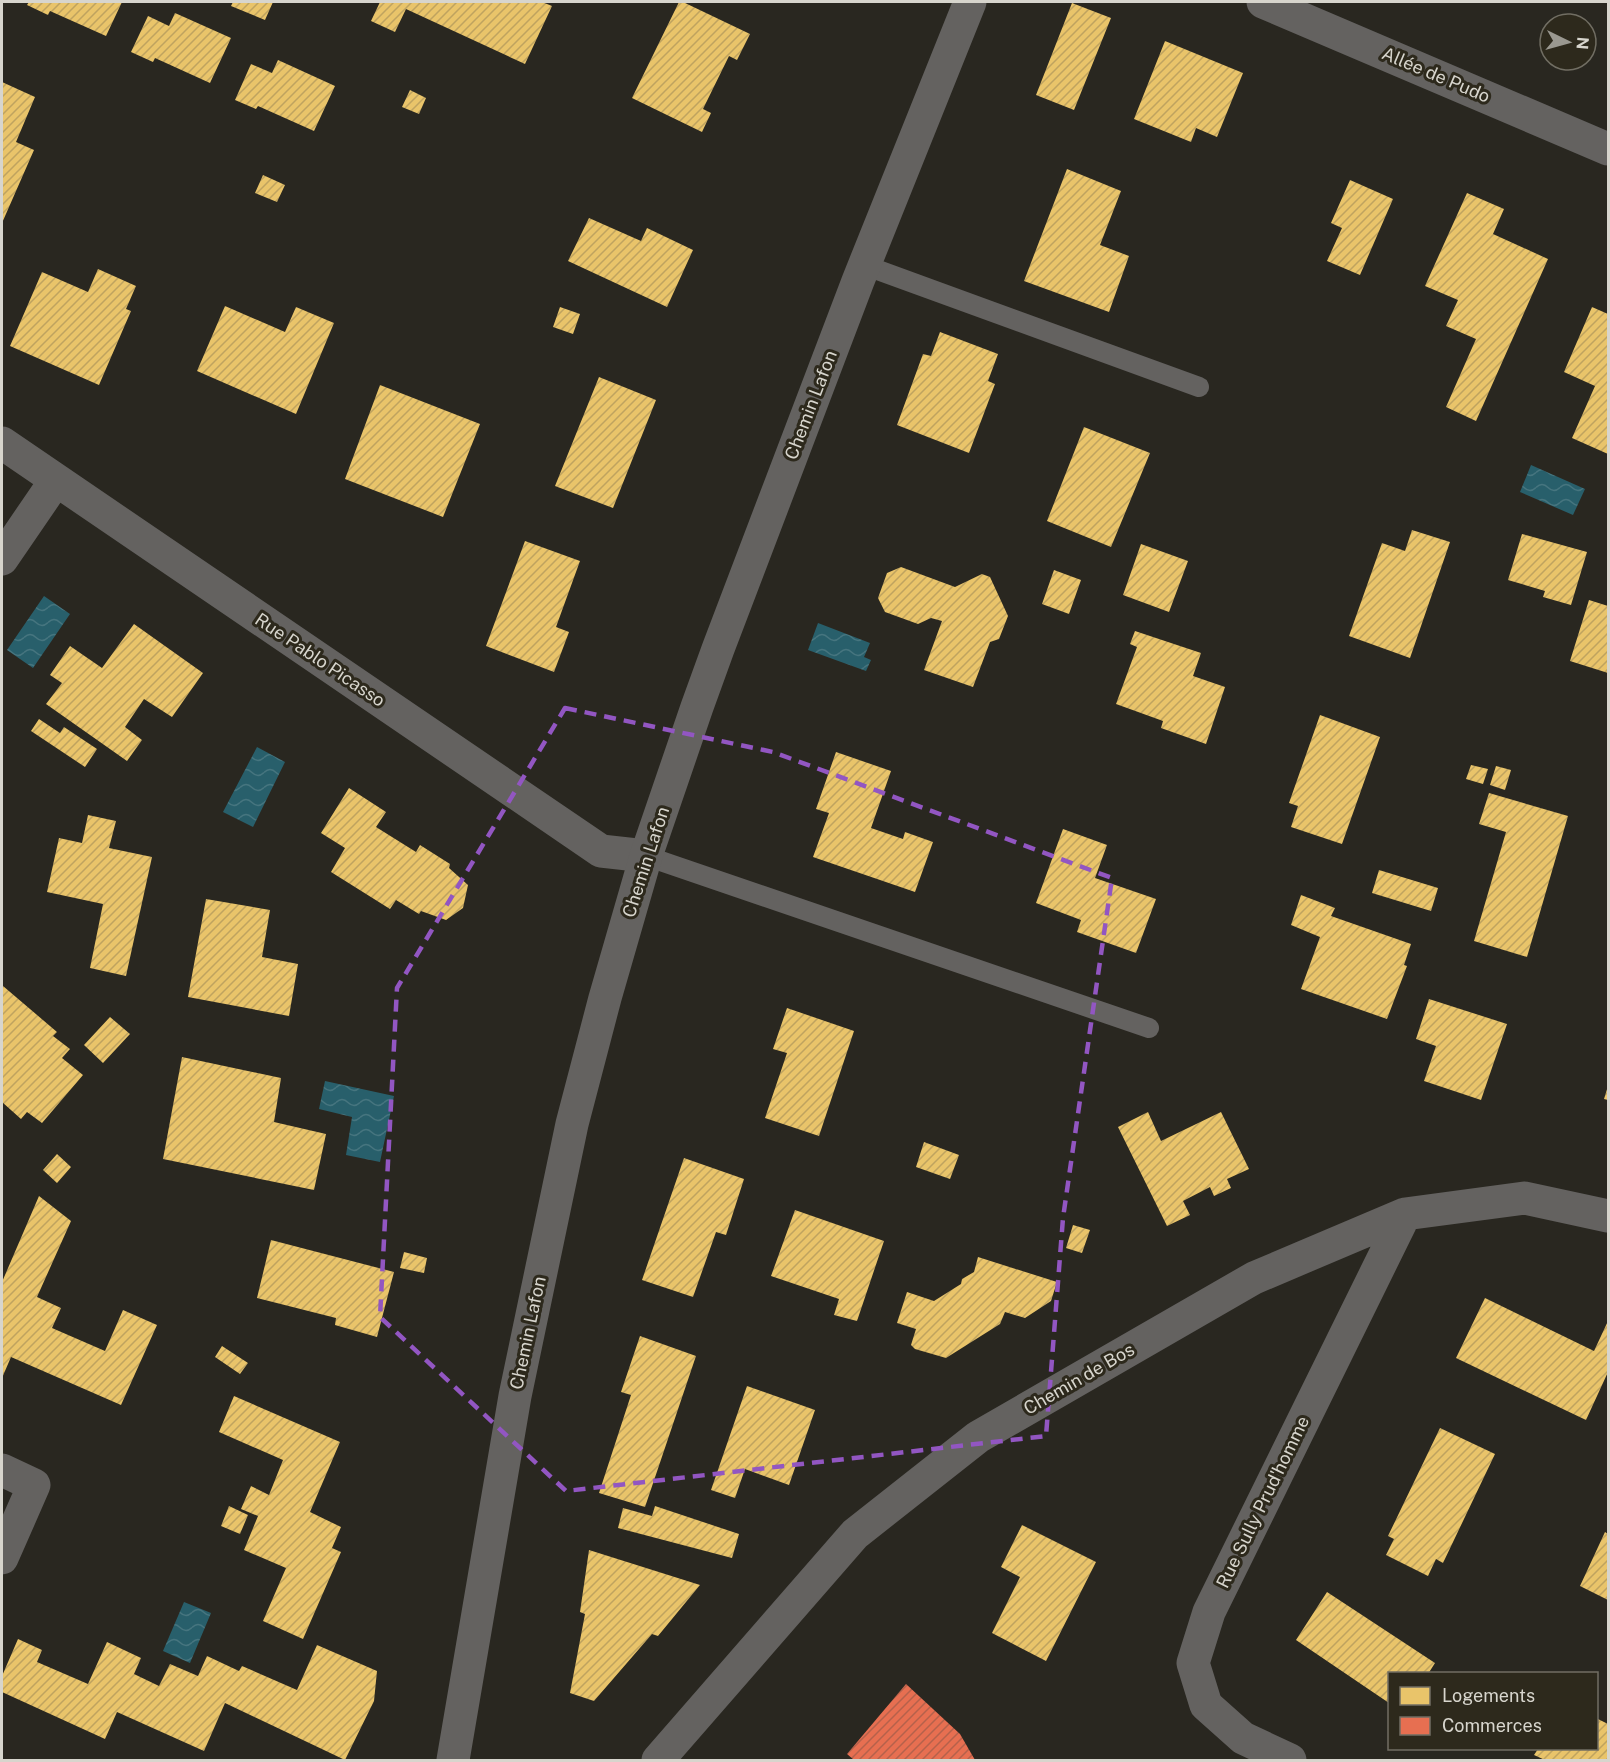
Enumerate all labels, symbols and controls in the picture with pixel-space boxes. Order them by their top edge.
north arrow [1538,12,1598,72]
text: N [1572,36,1592,50]
street label: Allée de Pudo [1379,42,1493,107]
street label: Chemin Lafon [780,347,841,462]
street label: Rue Pablo Picasso [251,608,389,711]
street label: Chemin Lafon [618,804,673,920]
street label: Chemin Lafon [505,1274,550,1391]
street label: Chemin de Bos [1020,1338,1138,1419]
street label: Rue Sully Prud'homme [1212,1412,1313,1591]
legend [1388,1672,1598,1750]
text: Logements [1442,1685,1535,1706]
text: Commerces [1442,1715,1542,1736]

